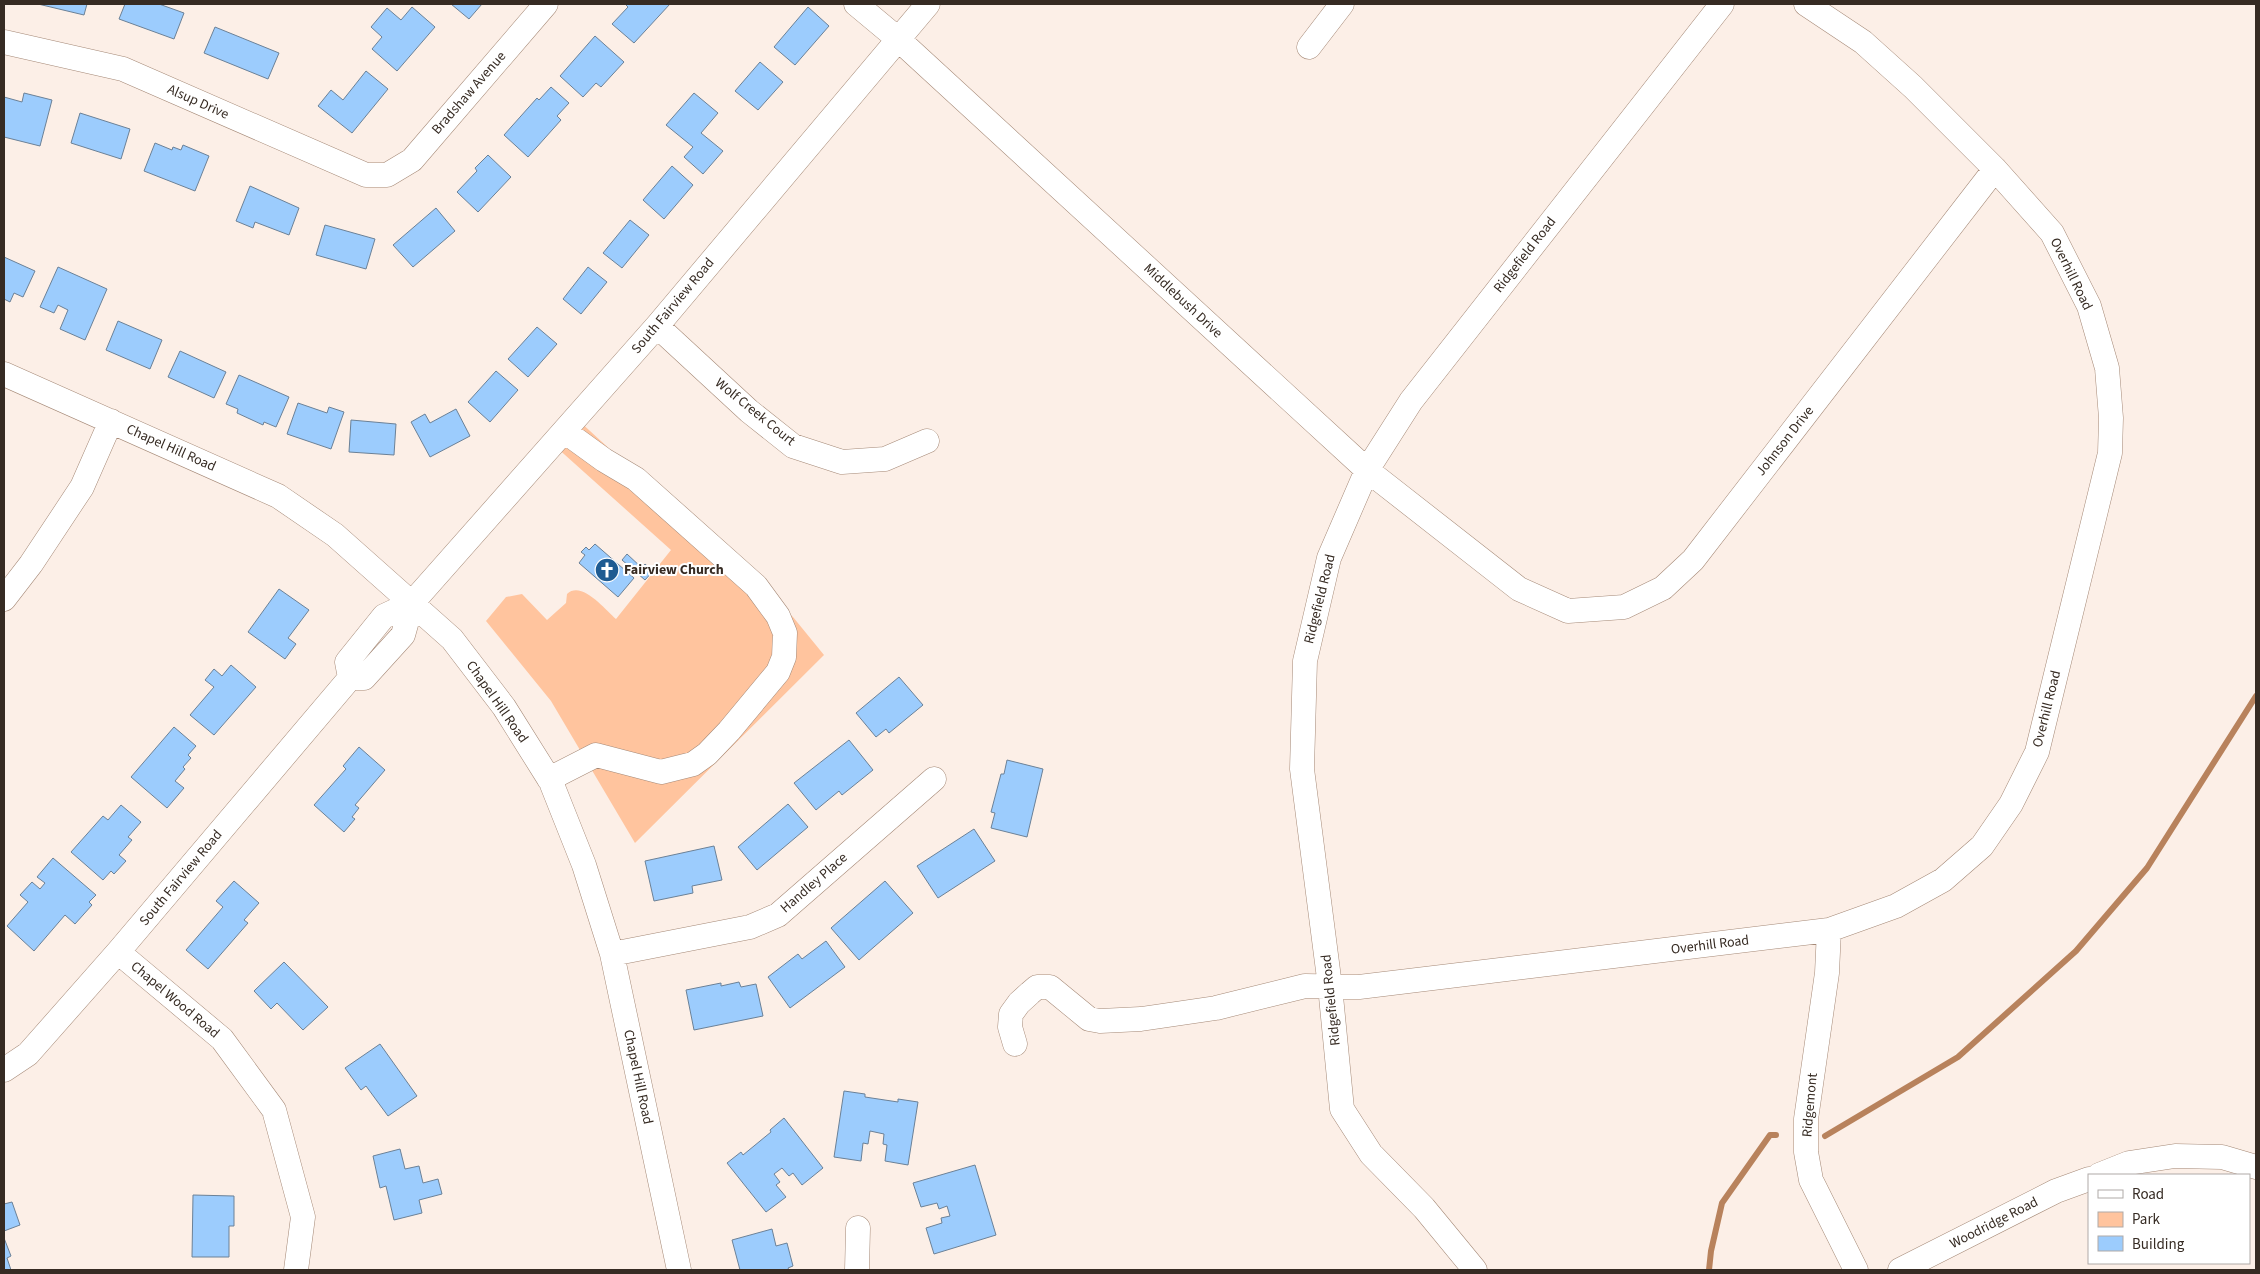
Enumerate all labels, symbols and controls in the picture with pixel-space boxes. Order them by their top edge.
street label: Bradshaw Avenue [427,47,511,139]
street label: Alsup Drive [164,80,232,124]
street label: Ridgefield Road [1489,213,1561,297]
street label: Overhill Road [2045,234,2097,314]
street label: South Fairview Road [627,254,719,358]
street label: Middlebush Drive [1139,259,1227,343]
street label: Wolf Creek Court [711,373,800,451]
street label: Johnson Drive [1751,402,1819,480]
street label: Chapel Hill Road [123,419,219,477]
street label: Ridgefield Road [1299,552,1341,646]
church icon: Fairview Church [594,557,620,583]
place label: Fairview Church [624,560,724,580]
street label: Chapel Hill Road [461,657,533,747]
street label: Overhill Road [2028,668,2066,750]
street label: South Fairview Road [135,826,227,930]
street label: Handley Place [776,848,852,918]
street label: Overhill Road [1670,930,1750,960]
street label: Ridgefield Road [1316,953,1346,1047]
street label: Chapel Wood Road [126,957,224,1043]
street label: Chapel Hill Road [618,1028,658,1126]
street label: Ridgemont [1797,1072,1823,1138]
legend [2088,1174,2250,1264]
text: Road [2132,1184,2164,1205]
street label: Woodridge Road [1946,1192,2042,1254]
text: Park [2132,1209,2161,1230]
text: Building [2132,1234,2185,1255]

